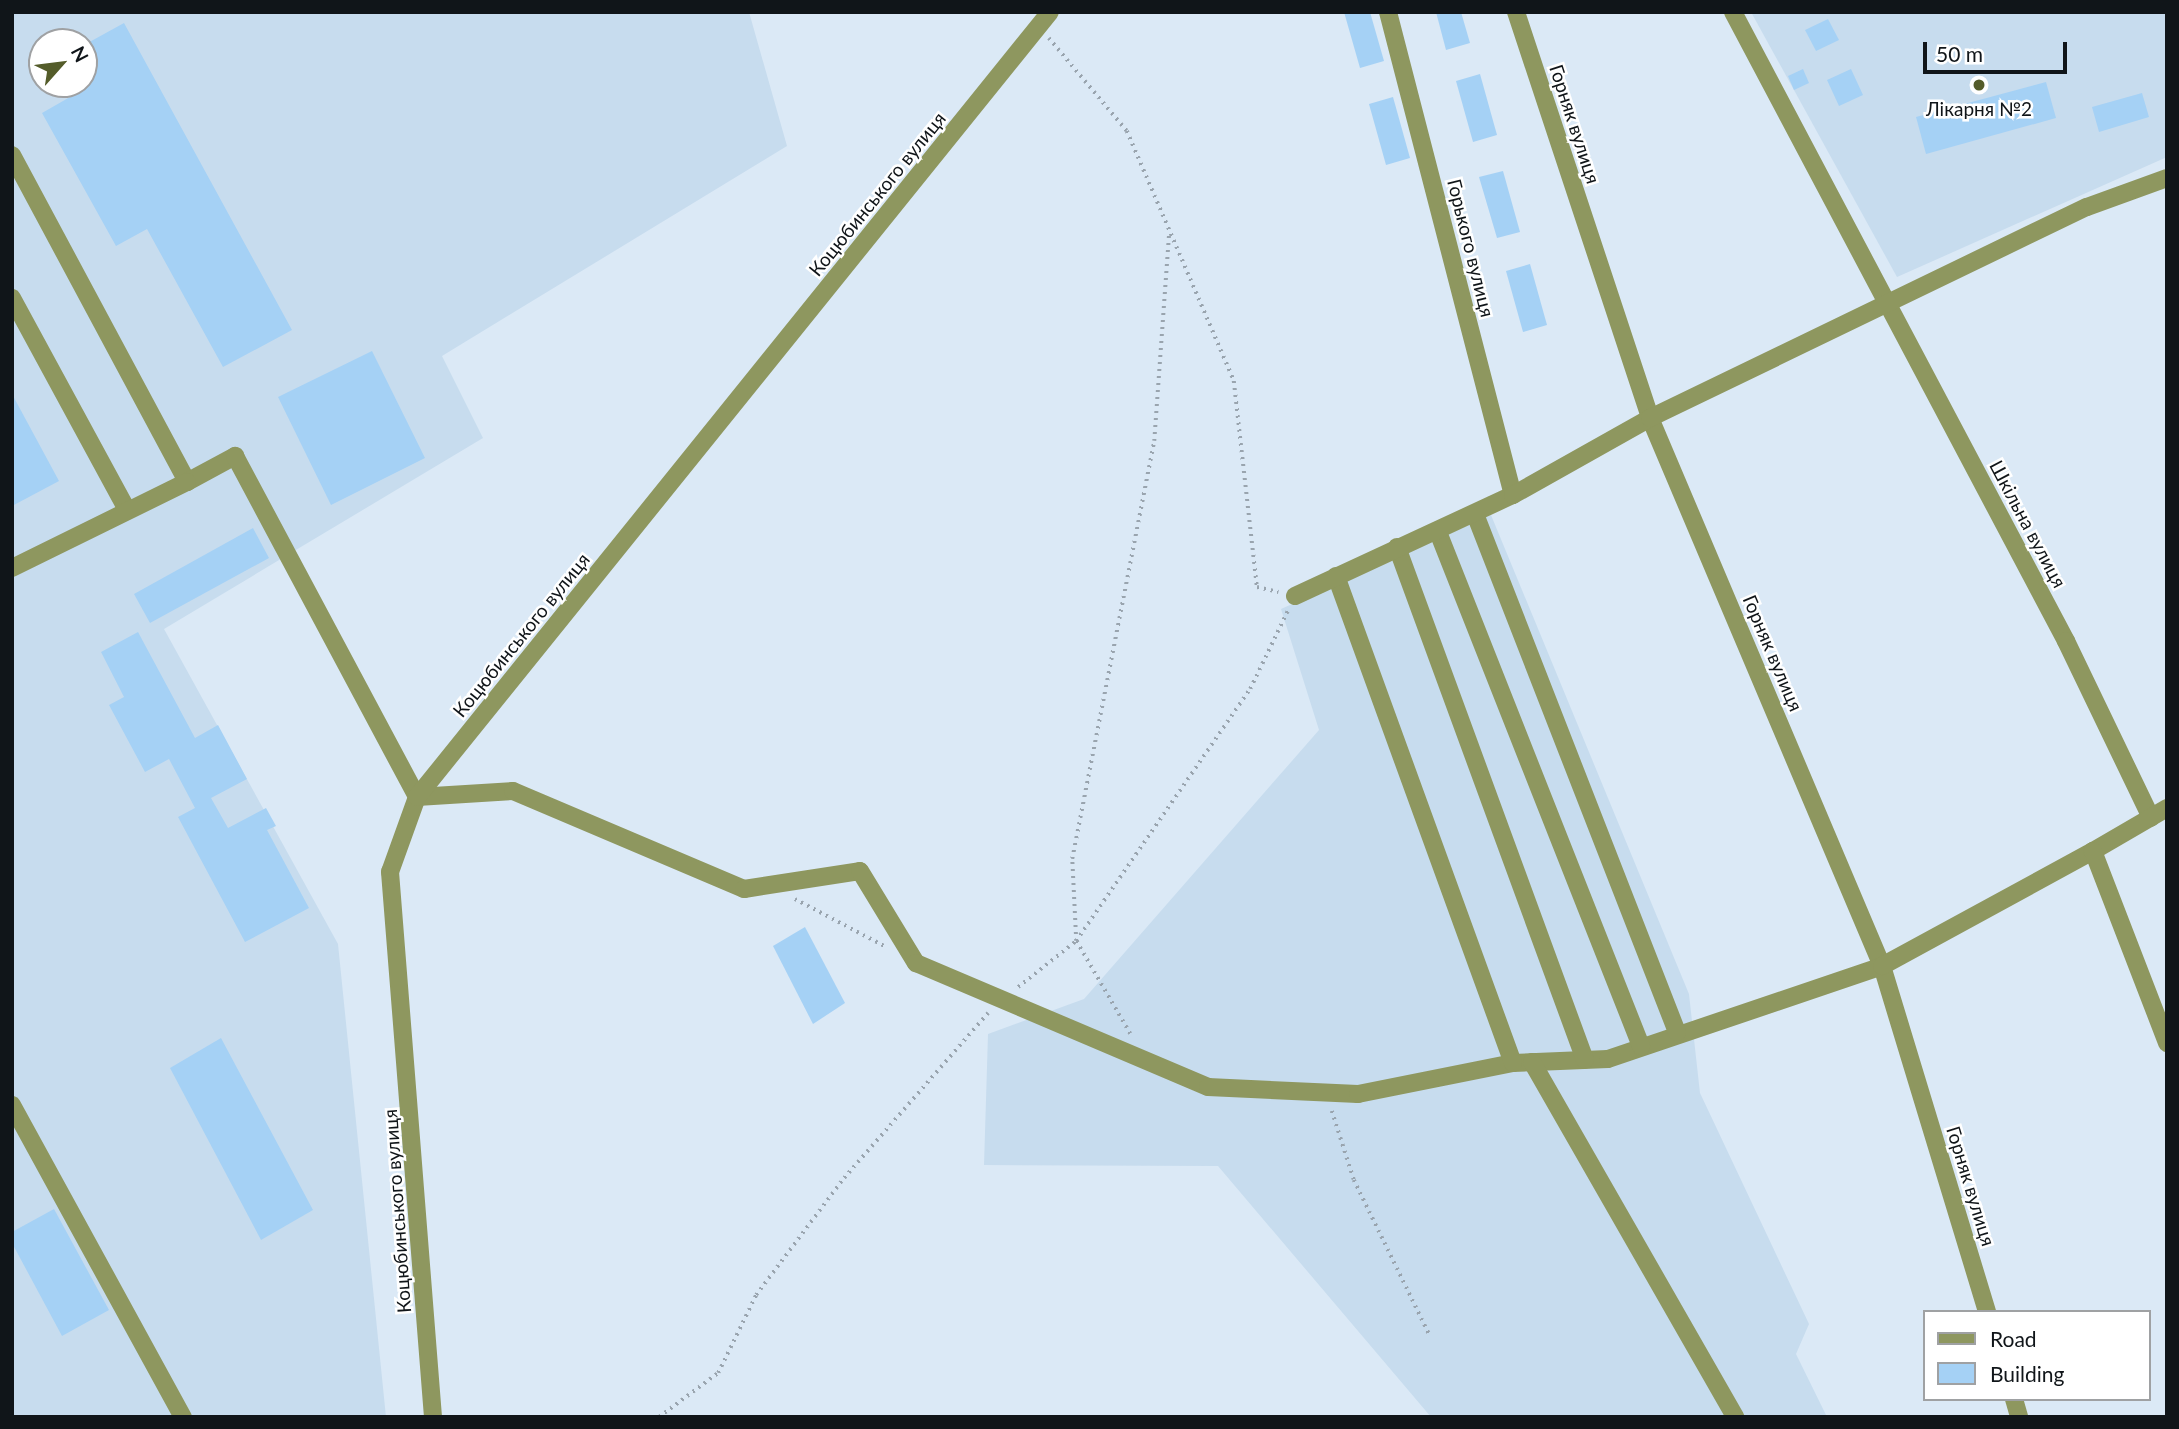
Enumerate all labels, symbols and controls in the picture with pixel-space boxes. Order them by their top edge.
north arrow [28,28,98,98]
scale bar [1927,28,2070,72]
text: 50 m [1936,41,1983,66]
text: N [67,42,94,66]
street label: Горняк вулиця [1545,61,1605,187]
marker: Лікарня №2 [1969,75,1989,95]
place label: Лікарня №2 [1926,98,2032,120]
street label: Коцюбинського вулиця [804,107,950,281]
street label: Горького вулиця [1443,176,1499,320]
street label: Шкільна вулиця [1985,456,2071,592]
street label: Коцюбинського вулиця [448,548,594,722]
street label: Горняк вулиця [1738,591,1808,715]
street label: Коцюбинського вулиця [379,1108,415,1314]
street label: Горняк вулиця [1942,1123,2000,1249]
legend [1924,1310,2151,1401]
text: Road [1990,1326,2037,1351]
text: Building [1990,1361,2065,1386]

